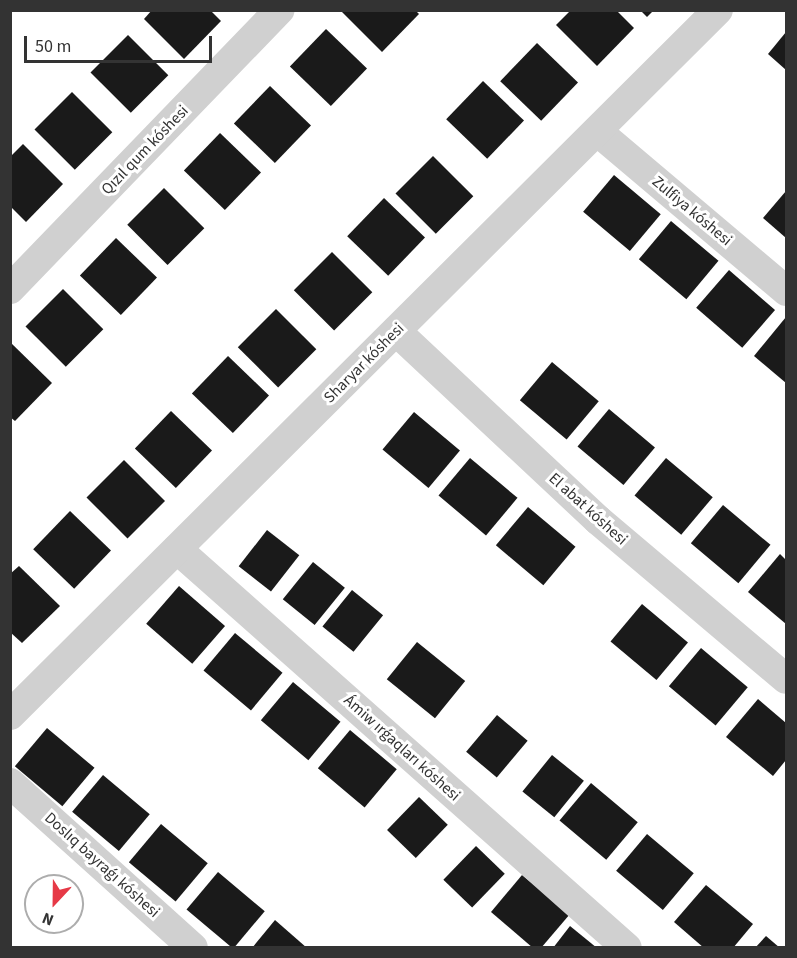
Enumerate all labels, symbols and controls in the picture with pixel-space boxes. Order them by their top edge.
scale bar [27,24,214,62]
text: 50 m [35,34,71,59]
street label: Qızıl qum kóshesi [97,101,193,199]
street label: Zulfiya kóshesi [648,172,736,250]
street label: Sharyar kóshesi [320,319,408,407]
street label: El abat kóshesi [545,469,631,549]
street label: Ámiw ırǵaqları kóshesi [340,691,464,805]
street label: Doslıq bayraǵı kóshesi [41,808,163,922]
north arrow [24,874,84,934]
text: N [39,907,57,931]

